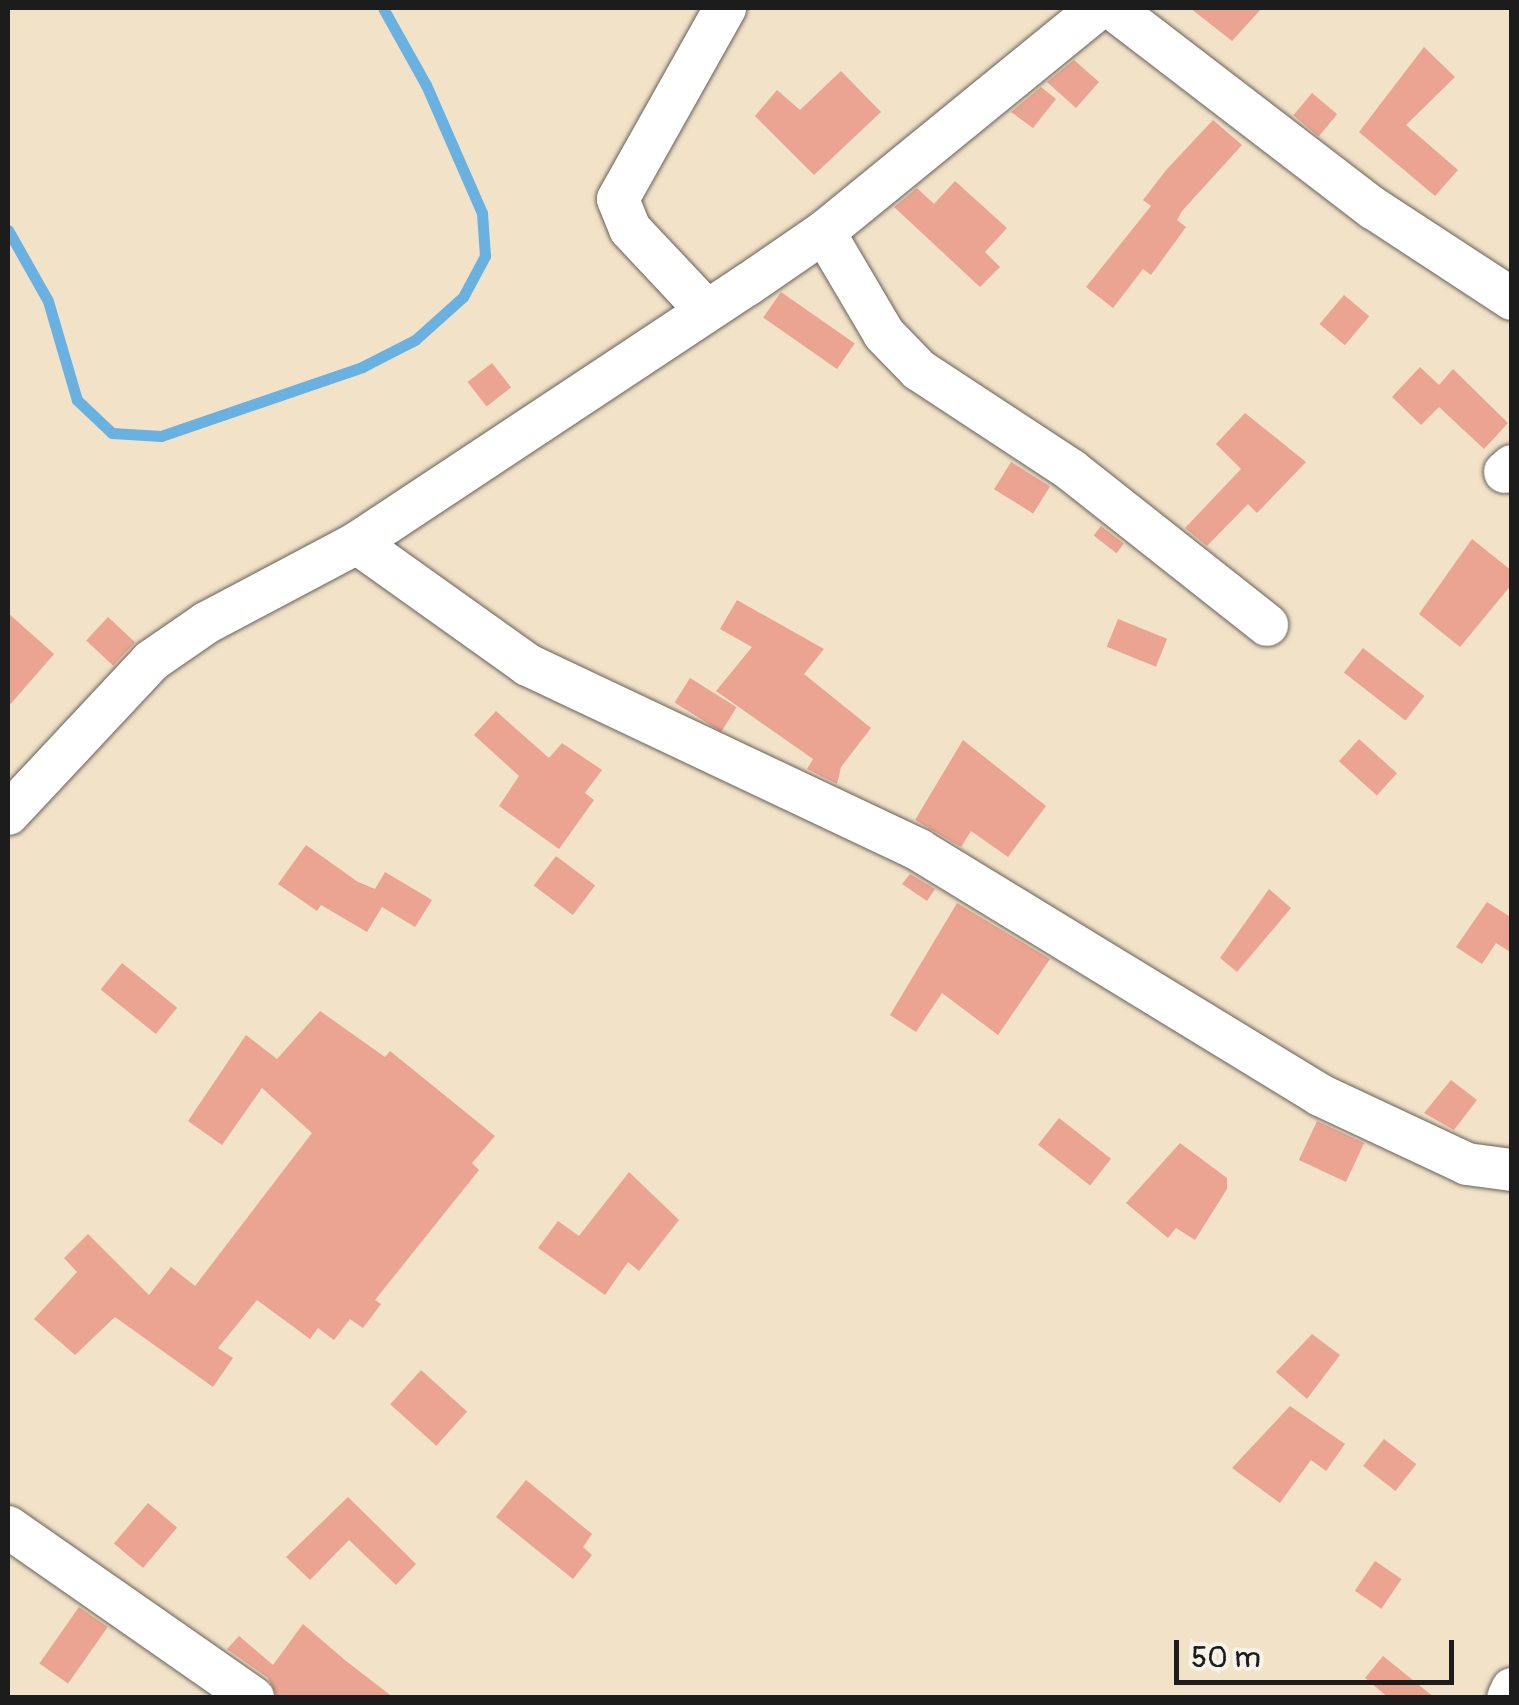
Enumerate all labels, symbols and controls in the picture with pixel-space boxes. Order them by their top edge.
scale bar [1179,1620,1459,1682]
text: 50 m [1191,1639,1261,1676]

